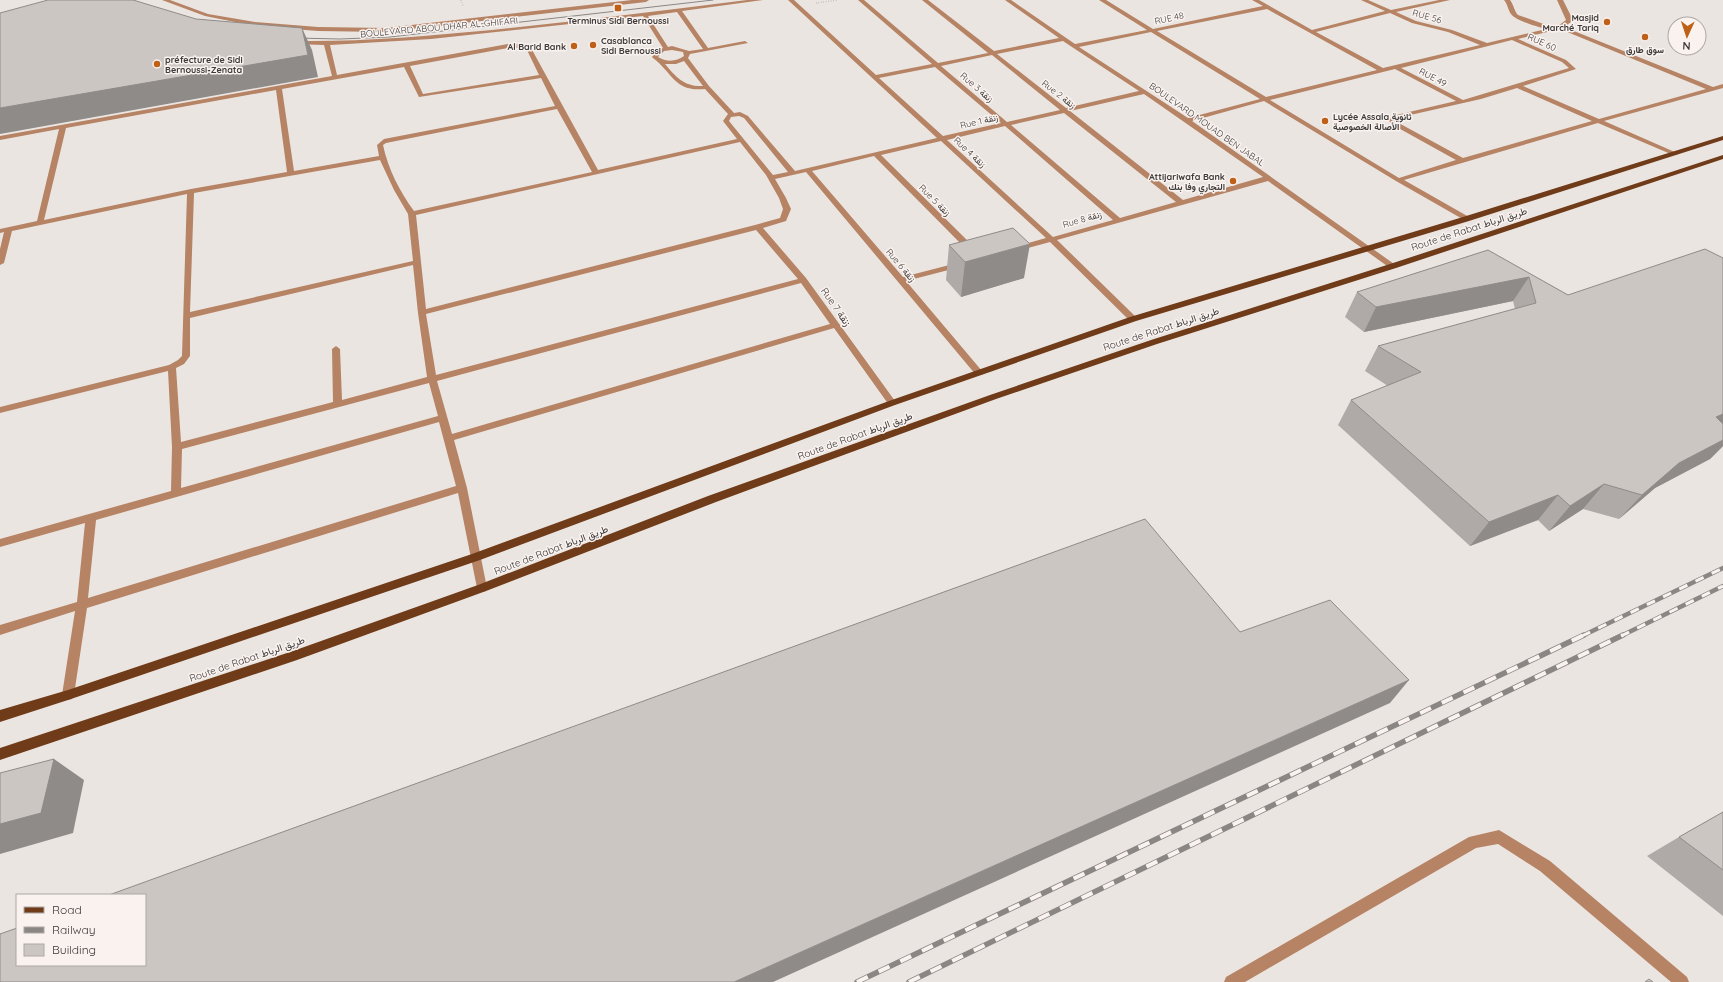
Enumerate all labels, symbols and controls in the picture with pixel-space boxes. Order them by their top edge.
marker: Terminus Sidi Bernoussi [613,3,623,13]
street label: RUE 56 [1411,7,1443,25]
street label: RUE 48 [1153,10,1185,26]
place label: Masjid Marché Tariq [1542,12,1599,33]
street label: BOULEVARD ABOU DHAR AL-GHIFARI [360,15,518,39]
place label: Terminus Sidi Bernoussi [567,15,669,26]
north arrow [1667,16,1707,56]
marker: Masjid Marché Tariq [1602,17,1612,27]
street label: RUE 60 [1526,31,1558,53]
marker: سوق طارق [1640,32,1650,42]
place label: Casablanca Sidi Bernoussi [601,35,661,56]
text: N [1682,39,1691,53]
marker: Casablanca Sidi Bernoussi [588,40,598,50]
place label: Al Barid Bank [508,41,566,52]
marker: Al Barid Bank [569,41,579,51]
place label: سوق طارق [1626,44,1664,56]
place label: préfecture de Sidi Bernoussi-Zenata [165,54,243,75]
marker: préfecture de Sidi Bernoussi-Zenata [152,59,162,69]
street label: RUE 49 [1417,65,1449,89]
street label: Rue 3 زنقة [958,70,996,105]
street label: Rue 2 زنقة [1039,77,1078,112]
street label: BOULEVARD MOUAD BEN JABAL [1147,80,1267,168]
street label: Rue 1 زنقة [959,111,999,132]
place label: Lycée Assala ثانوية الأصالة الخصوصية [1333,111,1412,133]
marker: Lycée Assala ثانوية الأصالة الخصوصية [1320,116,1330,126]
street label: Rue 4 زنقة [951,134,988,170]
place label: Attijariwafa Bank التجاري وفا بنك [1149,171,1225,195]
marker: Attijariwafa Bank التجاري وفا بنك [1228,176,1238,186]
street label: Rue 5 زنقة [916,182,953,219]
street label: Route de Rabat طريق الرباط [1409,204,1529,254]
street label: Rue 8 زنقة [1061,208,1103,231]
street label: Rue 6 زنقة [883,246,918,285]
street label: Rue 7 زنقة [818,285,854,329]
street label: Route de Rabat طريق الرباط [1101,304,1221,354]
street label: Route de Rabat طريق الرباط [796,409,915,463]
street label: Route de Rabat طريق الرباط [492,522,610,578]
street label: Route de Rabat طريق الرباط [188,633,307,685]
legend [16,894,146,966]
text: Road [52,902,82,917]
text: Railway [52,922,96,937]
text: Building [52,942,96,957]

